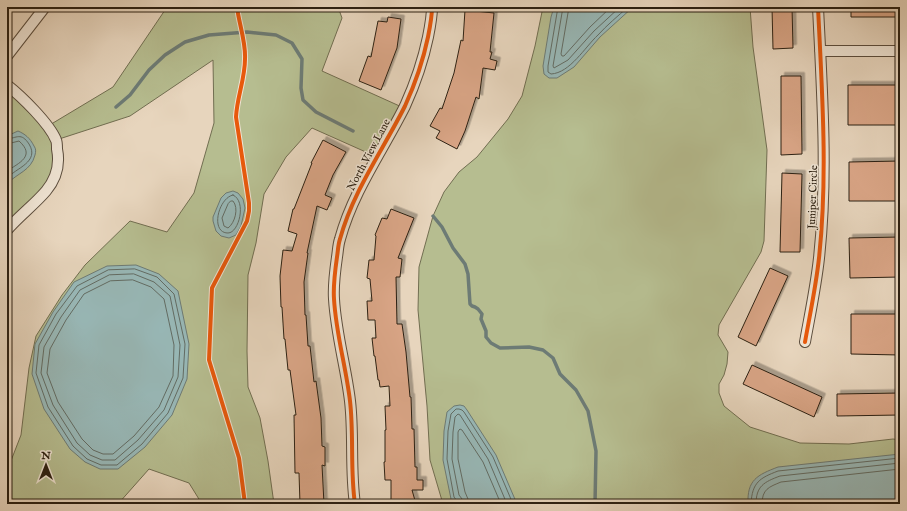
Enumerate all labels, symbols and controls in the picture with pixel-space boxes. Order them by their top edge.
street label: North View Lane [344,117,394,193]
street label: Juniper Circle [805,165,821,231]
north arrow [26,445,66,485]
text: N [40,449,51,463]

